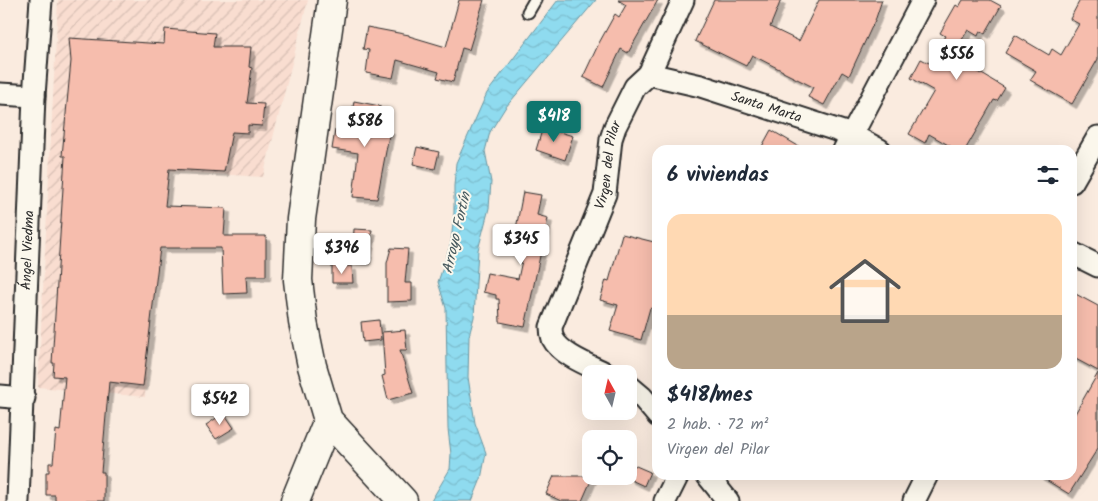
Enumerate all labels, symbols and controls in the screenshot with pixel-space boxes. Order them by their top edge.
pin: $556 [927,38,987,81]
text: $556 [940,42,974,67]
street label: Santa Marta [728,85,805,129]
pin: $418 [524,100,584,143]
text: $418 [538,104,570,129]
pin: $586 [335,106,395,148]
text: $586 [347,109,383,134]
street label: Virgen del Pilar [589,116,628,213]
text: 6 viviendas [667,159,769,192]
icon: filters [1034,161,1062,189]
water label: Arroyo Fortín [436,189,478,276]
street label: Ángel Viedma [15,210,40,291]
pin: $345 [491,224,551,266]
text: $345 [503,227,539,252]
pin: $396 [312,232,372,275]
text: $396 [325,236,360,261]
icon: home [820,246,910,336]
north arrow [582,365,638,420]
map controls [582,365,637,485]
text: $418/mes [667,379,753,412]
pin: $542 [190,384,250,426]
text: $542 [202,387,238,412]
text: 2 hab. · 72 m² [667,412,768,437]
button: locate [582,430,637,485]
text: Virgen del Pilar [667,437,769,462]

